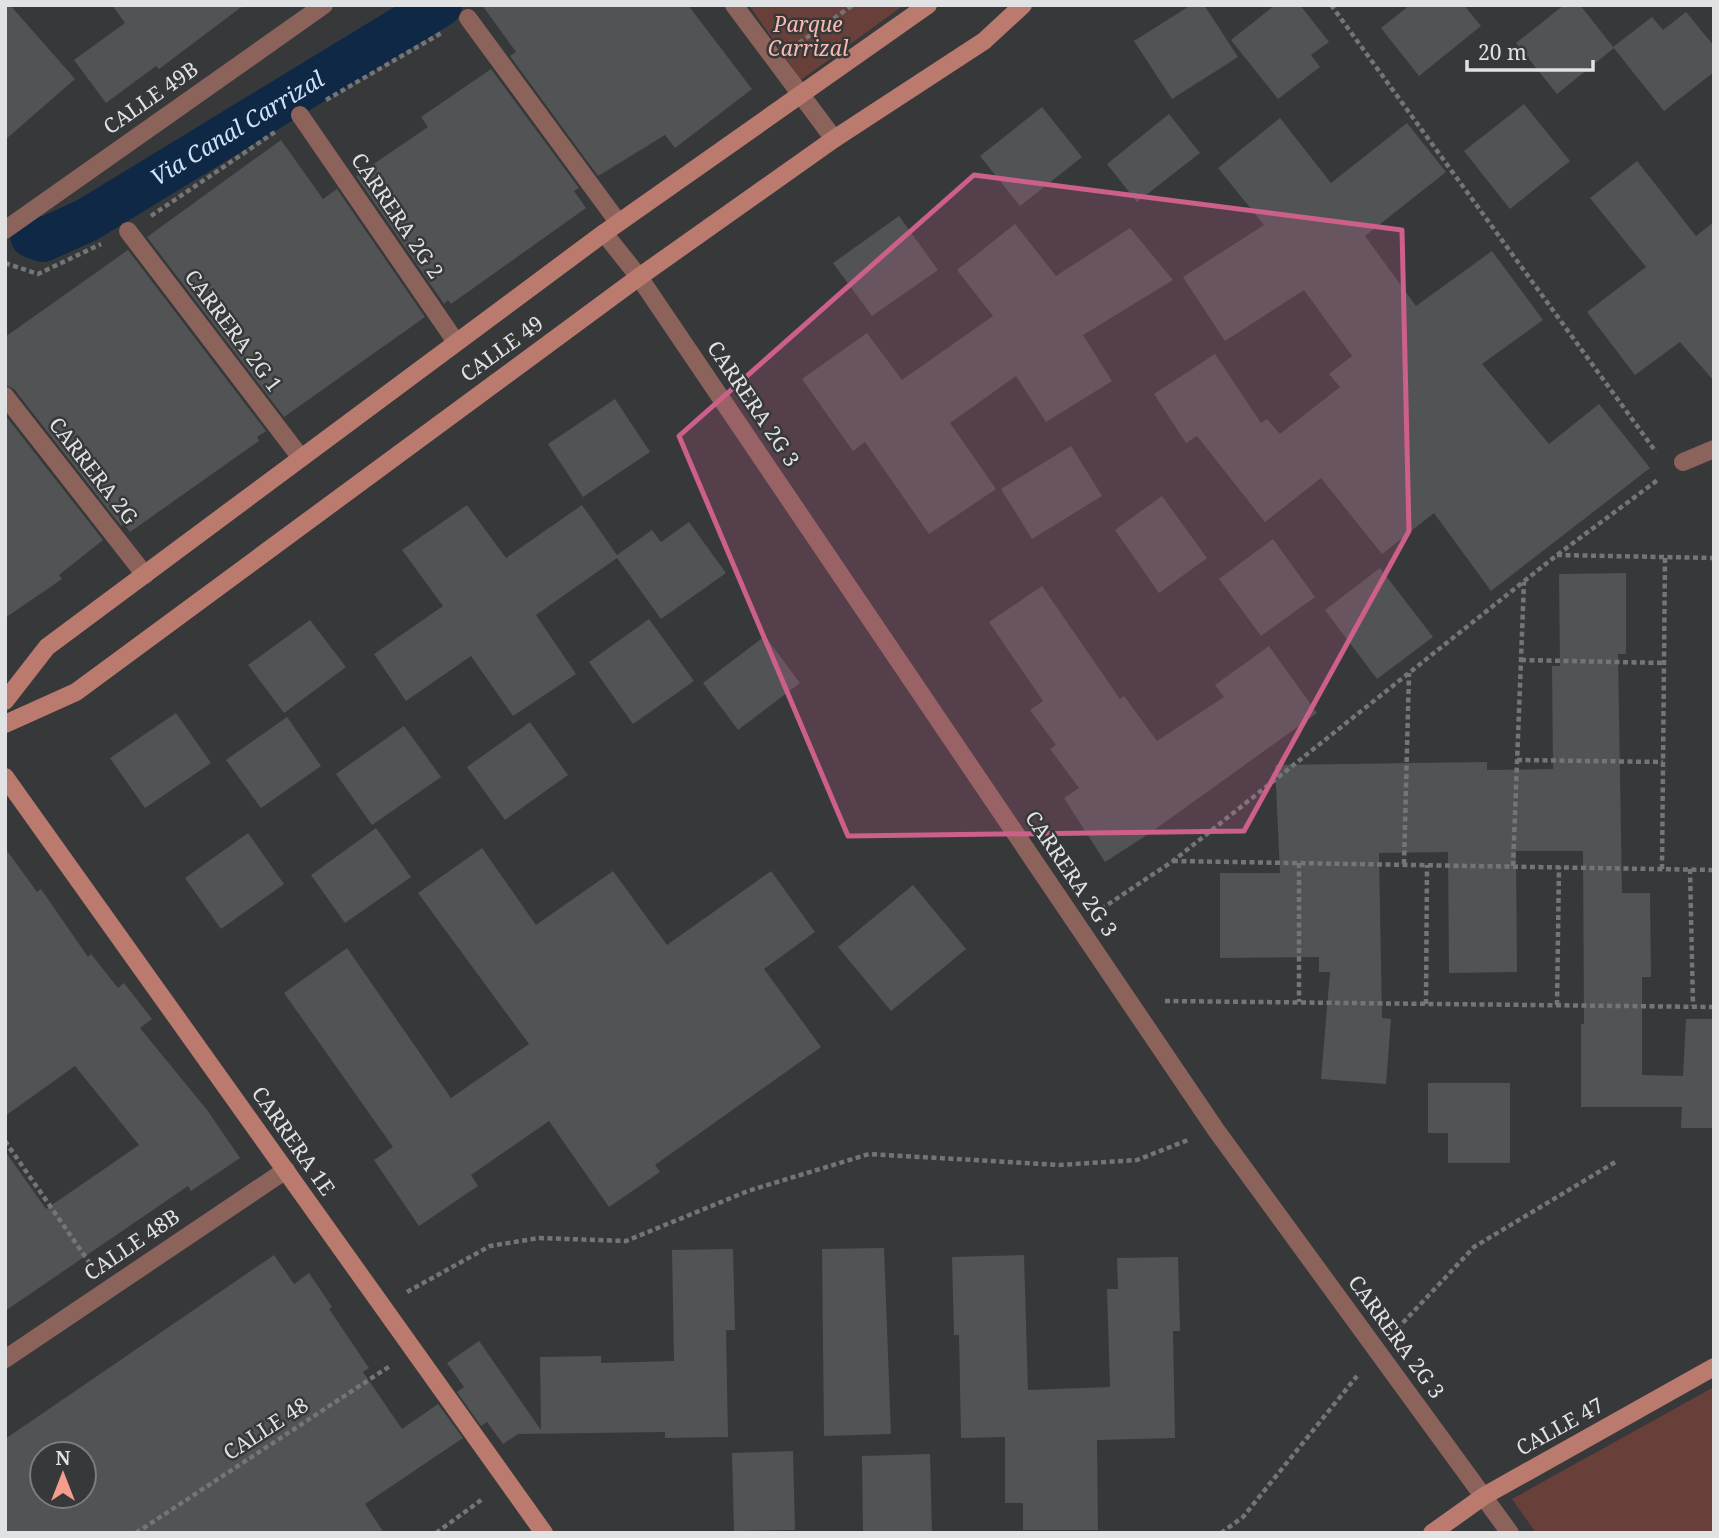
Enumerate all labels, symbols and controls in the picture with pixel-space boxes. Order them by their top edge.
park label: Parque Carrizal [768,10,849,62]
scale bar [1467,28,1593,72]
text: 20 m [1478,38,1527,66]
street label: CALLE 49B [97,54,203,140]
water label: Via Canal Carrizal [144,62,330,193]
street label: CARRERA 2G 2 [345,147,450,284]
street label: CARRERA 2G 1 [179,264,289,397]
street label: CALLE 49 [454,309,548,388]
street label: CARRERA 2G 3 [701,335,806,472]
street label: CARRERA 2G [43,411,145,530]
street label: CARRERA 2G 3 [1019,805,1124,942]
street label: CARRERA 1E [246,1080,342,1201]
street label: CALLE 48B [78,1202,185,1286]
street label: CARRERA 2G 3 [1342,1269,1451,1404]
street label: CALLE 48 [218,1390,313,1466]
street label: CALLE 47 [1511,1391,1608,1462]
north arrow [28,1440,98,1510]
text: N [56,1445,71,1471]

